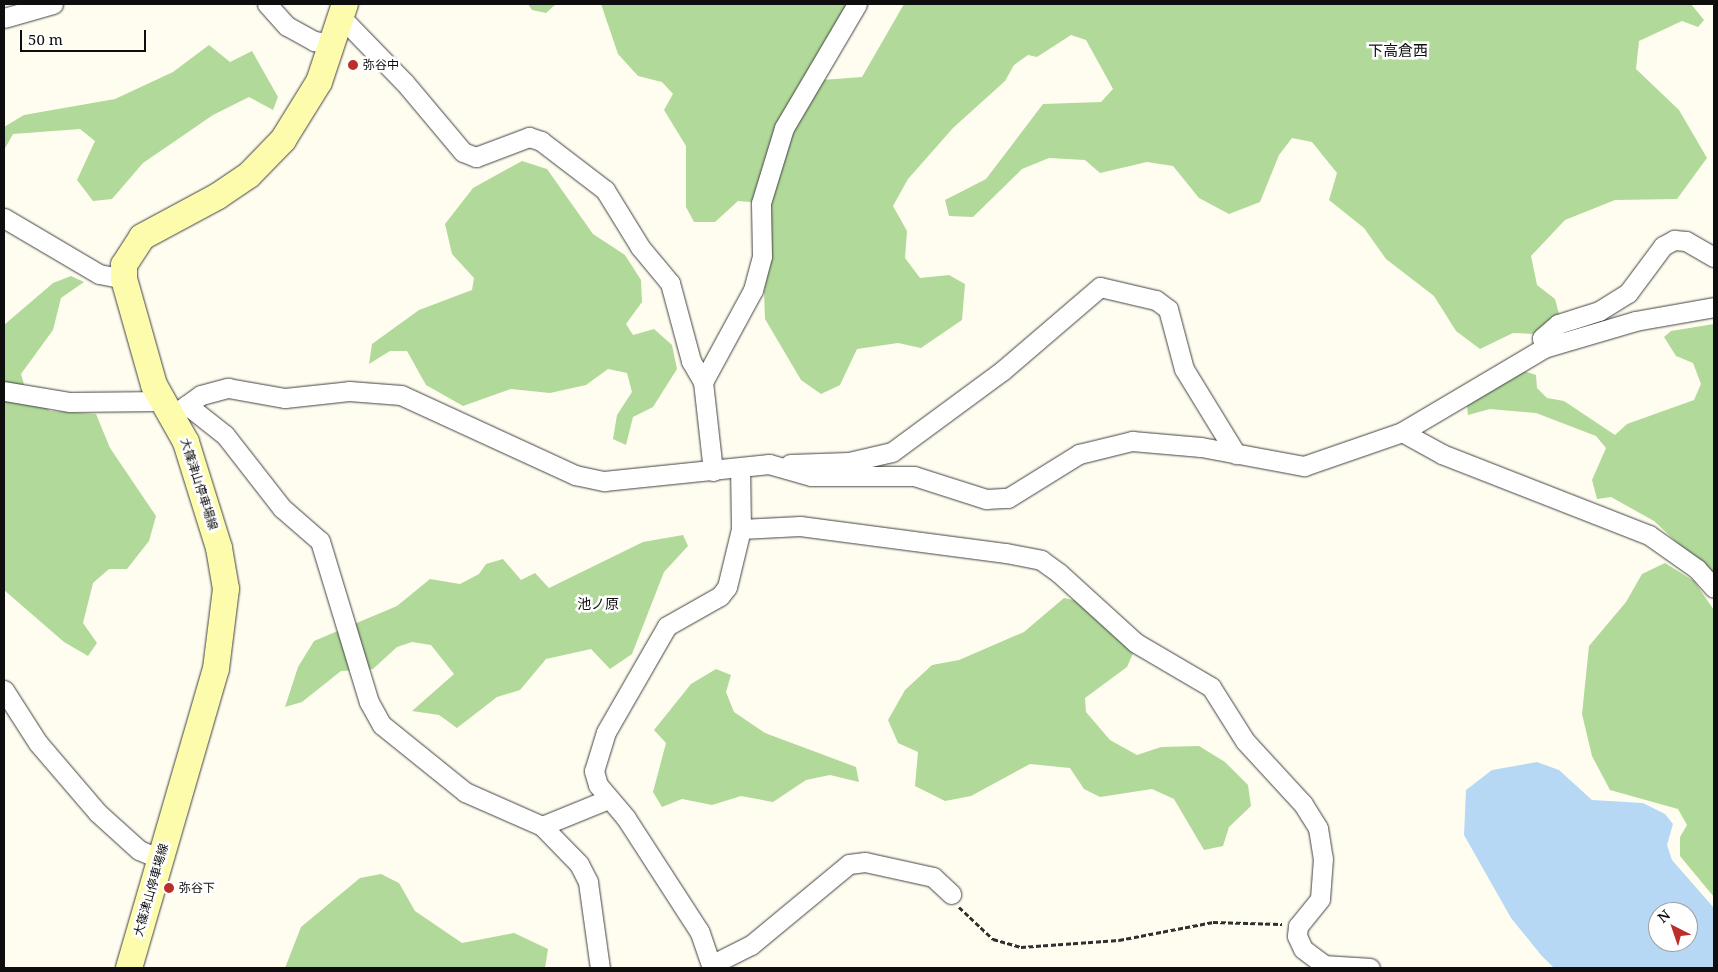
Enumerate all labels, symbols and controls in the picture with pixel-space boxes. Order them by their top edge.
scale bar [22,20,149,52]
text: 50 m [28,29,63,49]
district label: 下高倉西 [1368,42,1428,60]
place label: 弥谷中 [363,58,399,72]
marker: 弥谷中 [347,59,359,71]
street label: 大篠津山停車場線 [177,436,221,532]
district label: 池ノ原 [577,596,619,612]
street label: 大篠津山停車場線 [131,842,171,938]
place label: 弥谷下 [179,881,215,895]
marker: 弥谷下 [163,882,175,894]
north arrow [1648,902,1698,952]
text: N [1653,905,1674,927]

